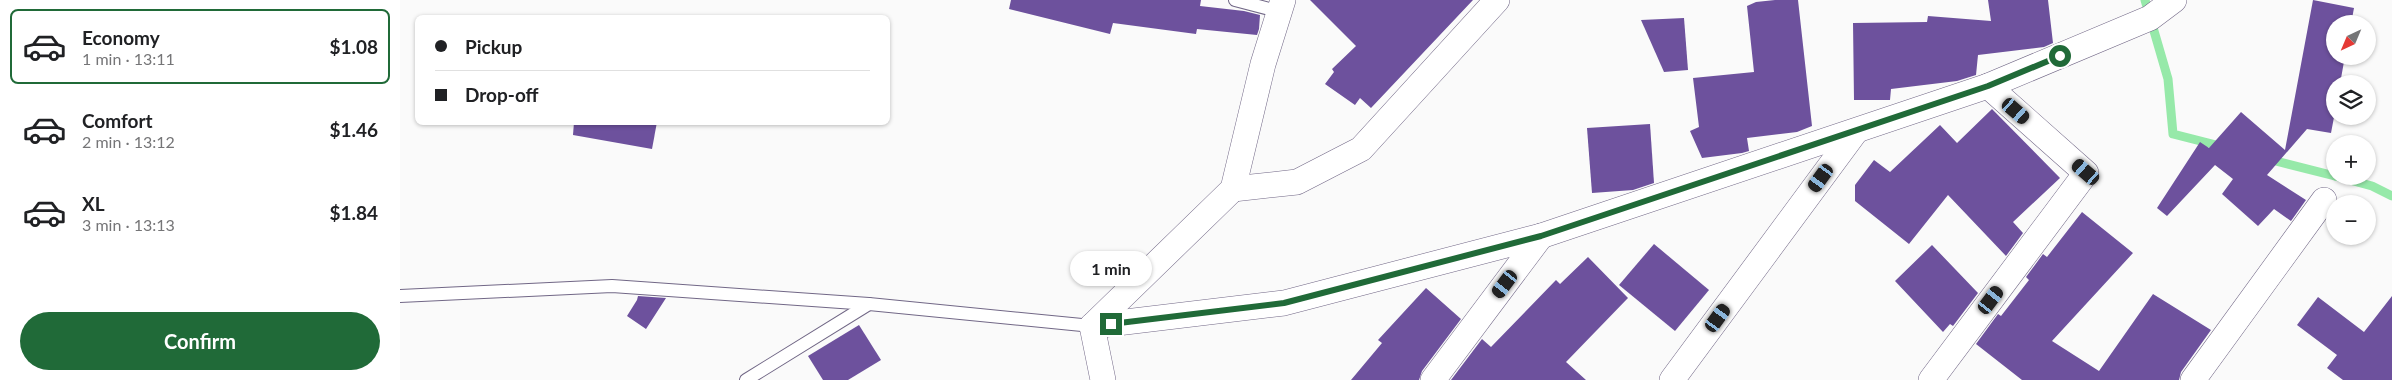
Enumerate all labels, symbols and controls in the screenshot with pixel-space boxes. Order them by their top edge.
north arrow [2326,15,2376,65]
map controls [2326,15,2376,245]
icon: car [22,24,67,69]
text: Economy [82,26,160,49]
text: $1.08 [329,35,378,58]
text: Pickup [465,35,522,58]
route start [2049,45,2071,67]
text: 1 min · 13:11 [82,49,175,68]
button: layers [2326,75,2376,125]
text: Drop-off [465,83,539,106]
car [1999,95,2032,127]
icon: car [22,107,67,152]
text: Comfort [82,109,153,132]
text: $1.46 [329,118,378,141]
text: 2 min · 13:12 [82,132,175,151]
button: + [2326,135,2376,185]
car [2069,156,2102,188]
car [1806,161,1835,195]
icon: car [22,190,67,235]
text: XL [82,192,105,215]
button: − [2326,195,2376,245]
text: $1.84 [329,201,378,224]
text: 3 min · 13:13 [82,215,175,234]
callout: 1 min [1070,252,1152,286]
text: 1 min [1091,259,1131,278]
car [1489,268,1520,300]
car [1975,284,2006,316]
car [1703,301,1732,335]
button: Confirm [20,312,380,370]
route end [1100,313,1122,335]

